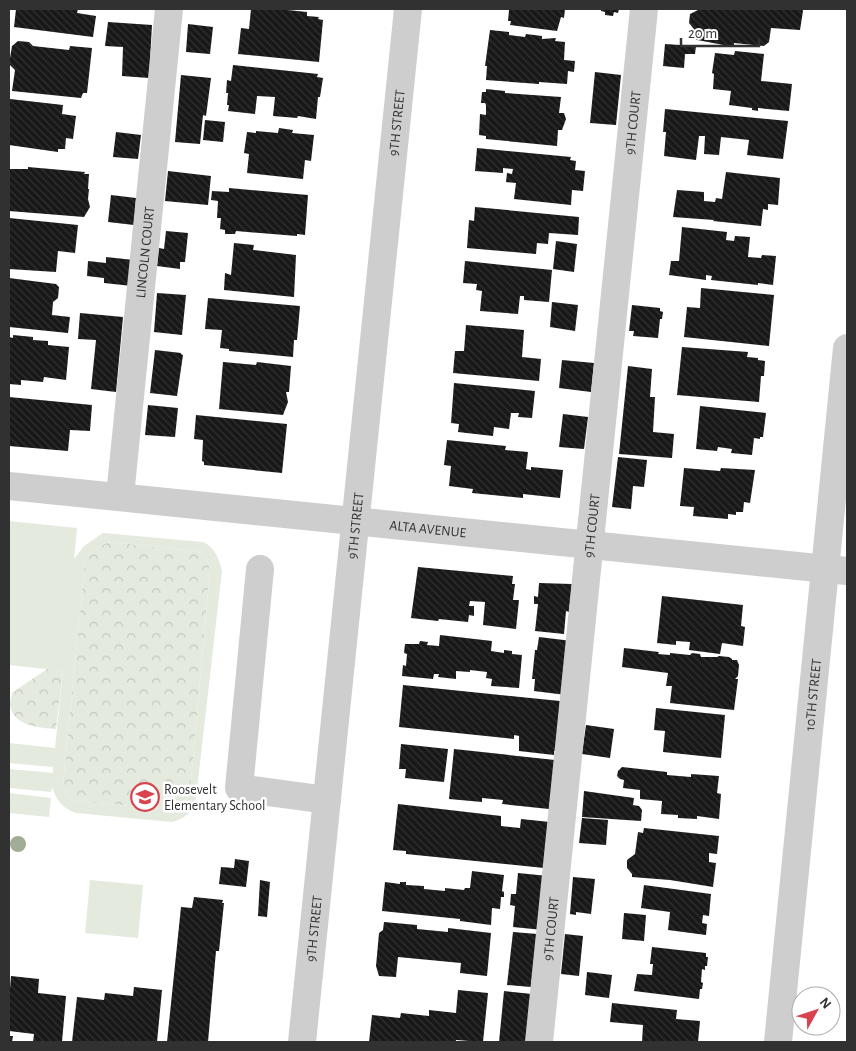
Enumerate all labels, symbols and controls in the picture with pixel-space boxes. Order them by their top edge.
scale bar [681,15,758,47]
text: 20 m [688,26,717,41]
street label: 9TH STREET [387,89,408,157]
street label: 9TH COURT [623,90,644,156]
street label: LINCOLN COURT [134,206,157,299]
street label: 9TH STREET [346,492,366,560]
street label: 9TH COURT [582,493,603,559]
street label: ALTA AVENUE [389,519,467,540]
street label: 10TH STREET [803,658,824,732]
school or university icon: Roosevelt Elementary School [130,782,160,812]
place label: Roosevelt Elementary School [164,783,266,813]
street label: 9TH STREET [304,895,325,963]
street label: 9TH COURT [541,896,562,961]
north arrow [791,986,841,1036]
text: N [817,995,834,1012]

